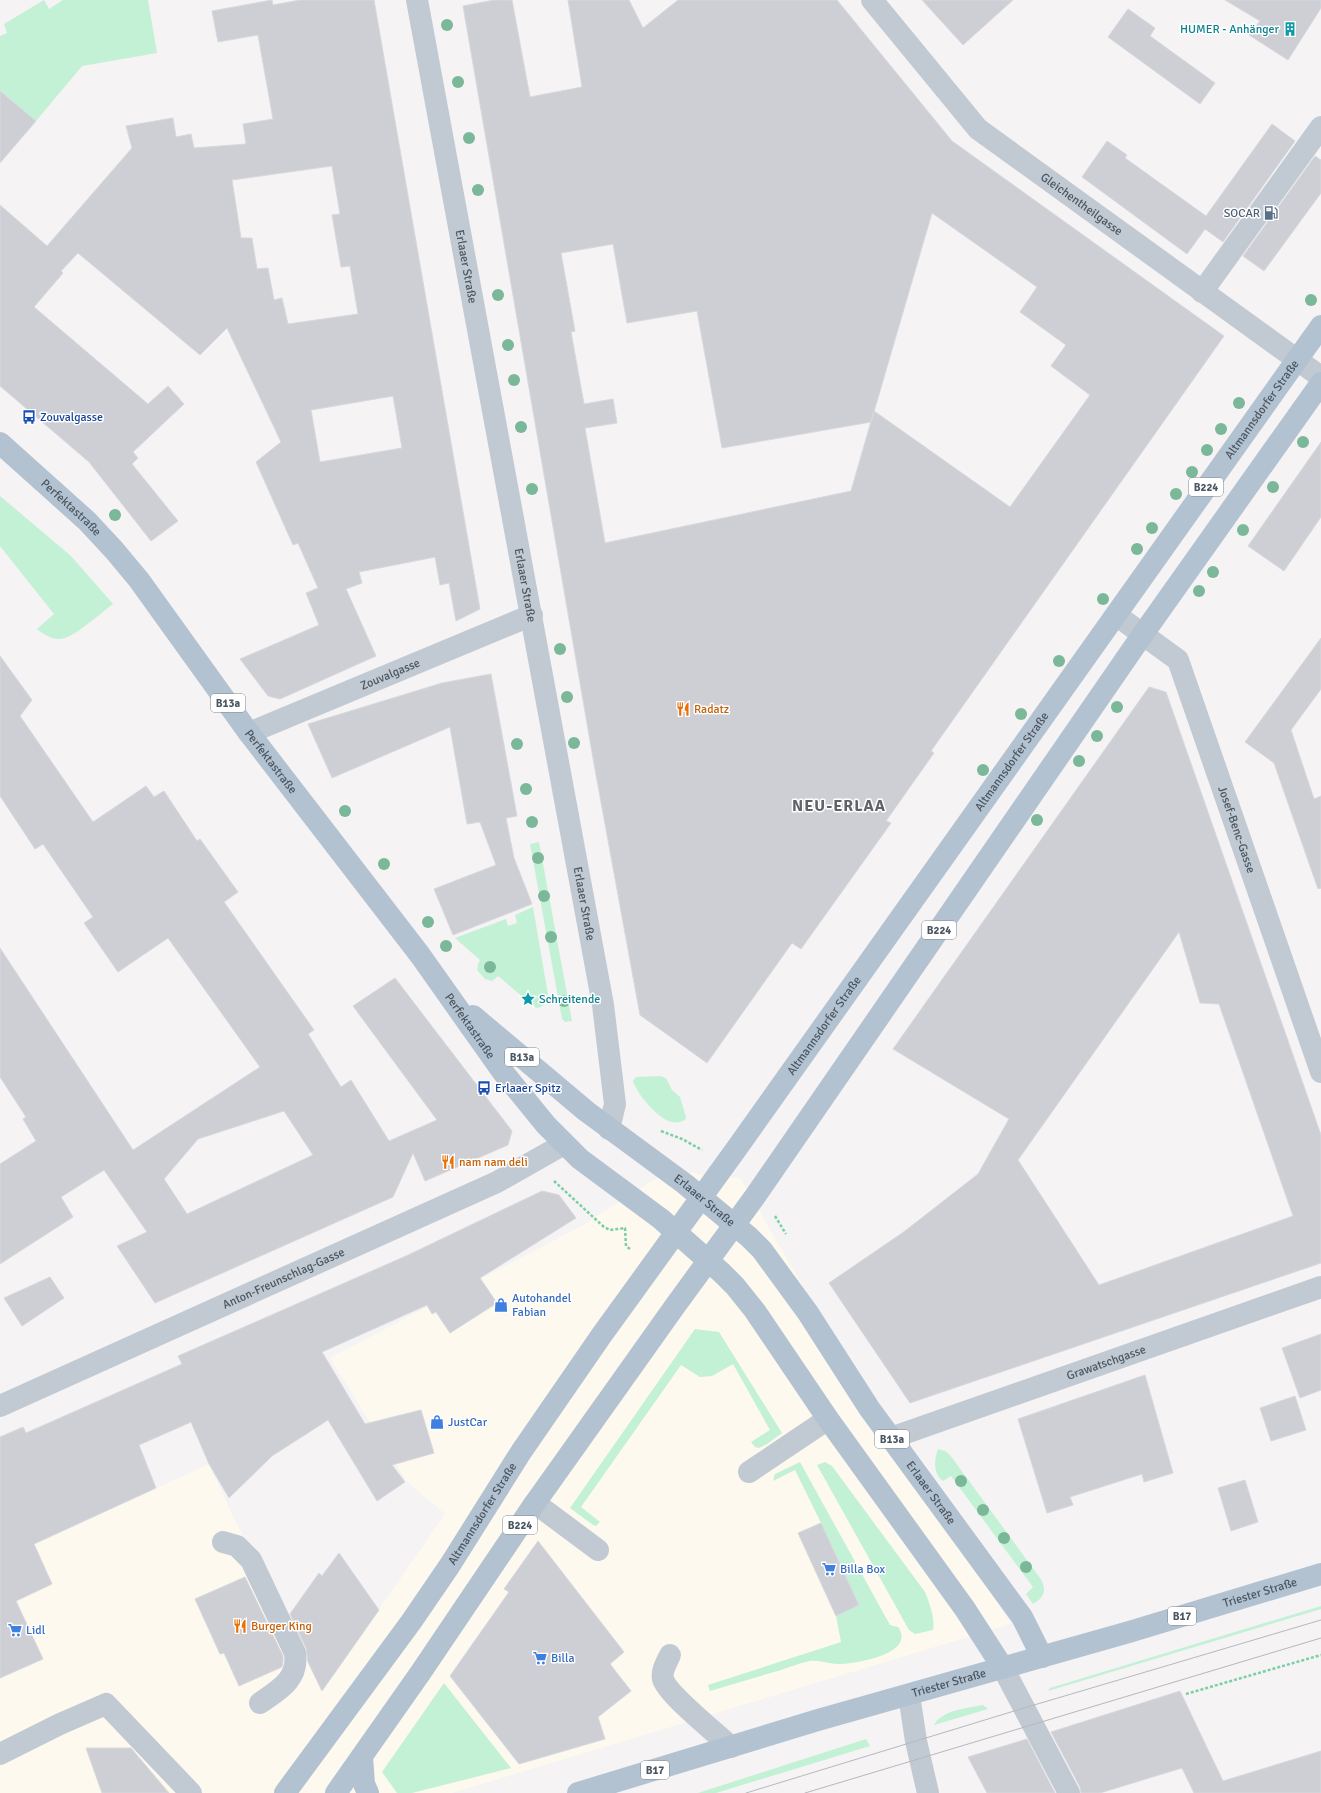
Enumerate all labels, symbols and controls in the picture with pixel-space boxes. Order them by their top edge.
building icon: HUMER - Anhänger [1282,21,1298,37]
place label: HUMER - Anhänger [1180,22,1280,37]
street label: Gleichentheilgasse [1038,169,1126,239]
fuel station icon: SOCAR [1263,205,1279,221]
place label: SOCAR [1224,206,1260,221]
street label: Erlaaer Straße [452,228,481,305]
street label: Altmannsdorfer Straße [1222,357,1302,462]
bus stop icon: Zouvalgasse [21,409,37,425]
place label: Zouvalgasse [40,410,103,425]
street label: Perfektastraße [38,476,105,539]
road number: B224 [1189,478,1223,496]
street label: Erlaaer Straße [511,547,539,623]
street label: Zouvalgasse [358,655,422,693]
road number: B13a [211,694,245,712]
restaurant icon: Radatz [675,701,691,717]
place label: Radatz [694,702,729,717]
street label: Altmannsdorfer Straße [971,709,1052,814]
street label: Perfektastraße [242,726,300,797]
street label: Josef-Benc-Gasse [1215,784,1259,875]
district label: NEU-ERLAA [792,796,886,816]
street label: Erlaaer Straße [570,865,598,942]
road number: B224 [922,921,956,939]
street label: Altmannsdorfer Straße [784,973,864,1078]
street label: Perfektastraße [442,990,498,1062]
place icon: Schreitende [520,991,536,1007]
place label: Schreitende [539,992,600,1007]
road number: B13a [505,1048,539,1066]
bus stop icon: Erlaaer Spitz [476,1080,492,1096]
place label: Erlaaer Spitz [495,1081,561,1096]
restaurant icon: nam nam deli [440,1154,456,1170]
place label: nam nam deli [459,1155,528,1170]
street label: Erlaaer Straße [671,1171,738,1230]
street label: Anton-Freunschlag-Gasse [220,1244,347,1312]
place label: Autohandel Fabian [512,1291,572,1320]
shop icon: Autohandel Fabian [493,1297,509,1313]
street label: Grawatschgasse [1064,1342,1148,1383]
shop icon: JustCar [429,1414,445,1430]
place label: JustCar [448,1415,488,1430]
road number: B13a [875,1430,909,1448]
street label: Erlaaer Straße [903,1458,959,1527]
street label: Altmannsdorfer Straße [444,1460,520,1568]
road number: B224 [503,1516,537,1534]
supermarket icon: Billa Box [821,1561,837,1577]
place label: Billa Box [840,1562,885,1577]
street label: Triester Straße [1221,1574,1299,1611]
road number: B17 [1168,1607,1196,1625]
restaurant icon: Burger King [232,1618,248,1634]
place label: Burger King [251,1619,312,1634]
supermarket icon: Lidl [7,1622,23,1638]
place label: Lidl [26,1623,46,1638]
supermarket icon: Billa [532,1650,548,1666]
place label: Billa [551,1651,575,1666]
street label: Triester Straße [910,1665,988,1701]
road number: B17 [641,1761,669,1779]

